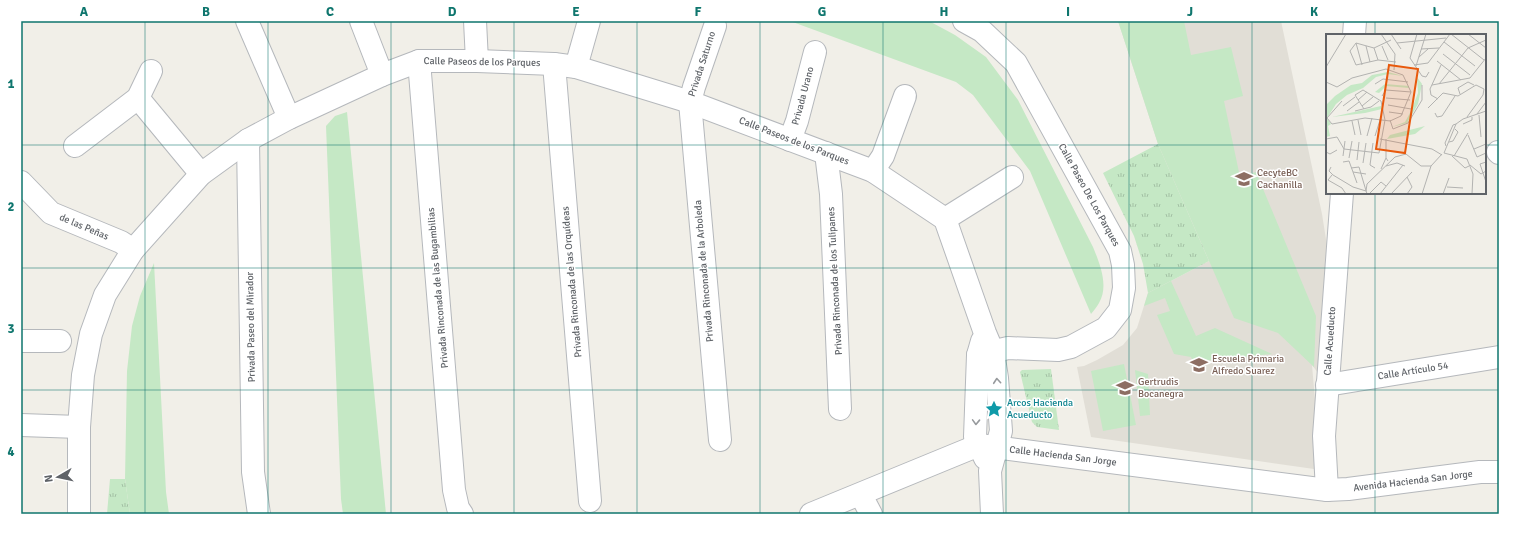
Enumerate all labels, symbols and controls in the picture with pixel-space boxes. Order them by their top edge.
text: A [80,4,89,20]
text: B [202,4,210,20]
text: C [326,4,334,20]
text: D [448,4,457,20]
text: E [572,4,580,20]
text: F [695,4,702,20]
text: G [818,4,826,20]
text: H [940,4,948,20]
text: I [1066,4,1070,20]
text: J [1187,4,1193,20]
text: K [1310,4,1318,20]
text: L [1433,4,1440,20]
street label: Privada Saturno [686,30,718,98]
inset map [1326,34,1486,194]
street label: Calle Paseos de los Parques [423,55,541,69]
street label: Privada Urano [789,65,817,127]
text: 1 [7,76,15,92]
street label: Calle Paseos de los Parques [737,114,851,168]
street label: Calle Paseo De Los Parques [1056,141,1123,249]
place label: CecyteBC Cachanilla [1257,167,1302,191]
school or university icon: CecyteBC Cachanilla [1234,169,1254,189]
text: 2 [7,199,15,215]
street label: Privada Rinconada de la Arboleda [692,200,716,342]
street label: Privada Rinconada de las Orquídeas [559,205,585,358]
street label: Privada Rinconada de los Tulipanes [825,206,845,356]
street label: Privada Rinconada de las Bugambilias [425,207,451,369]
street label: de las Peñas [58,211,111,243]
street label: Privada Paseo del Mirador [244,271,258,382]
street label: Calle Acueducto [1322,306,1338,376]
text: 3 [7,321,15,337]
place label: Escuela Primaria Alfredo Suarez [1212,353,1284,377]
school or university icon: Escuela Primaria Alfredo Suarez [1189,355,1209,375]
street label: Calle Artículo 54 [1377,359,1450,383]
place label: Gertrudis Bocanegra [1138,376,1183,400]
one-way arrow [993,378,1002,384]
school or university icon: Gertrudis Bocanegra [1115,378,1135,398]
place label: Arcos Hacienda Acueducto [1007,397,1073,421]
place icon: Arcos Hacienda Acueducto [984,399,1004,419]
one-way arrow [972,419,980,425]
street label: Calle Hacienda San Jorge [1009,443,1117,469]
text: 4 [7,444,15,460]
north arrow [38,457,78,497]
street label: Avenida Hacienda San Jorge [1353,468,1473,494]
text: N [42,474,56,483]

